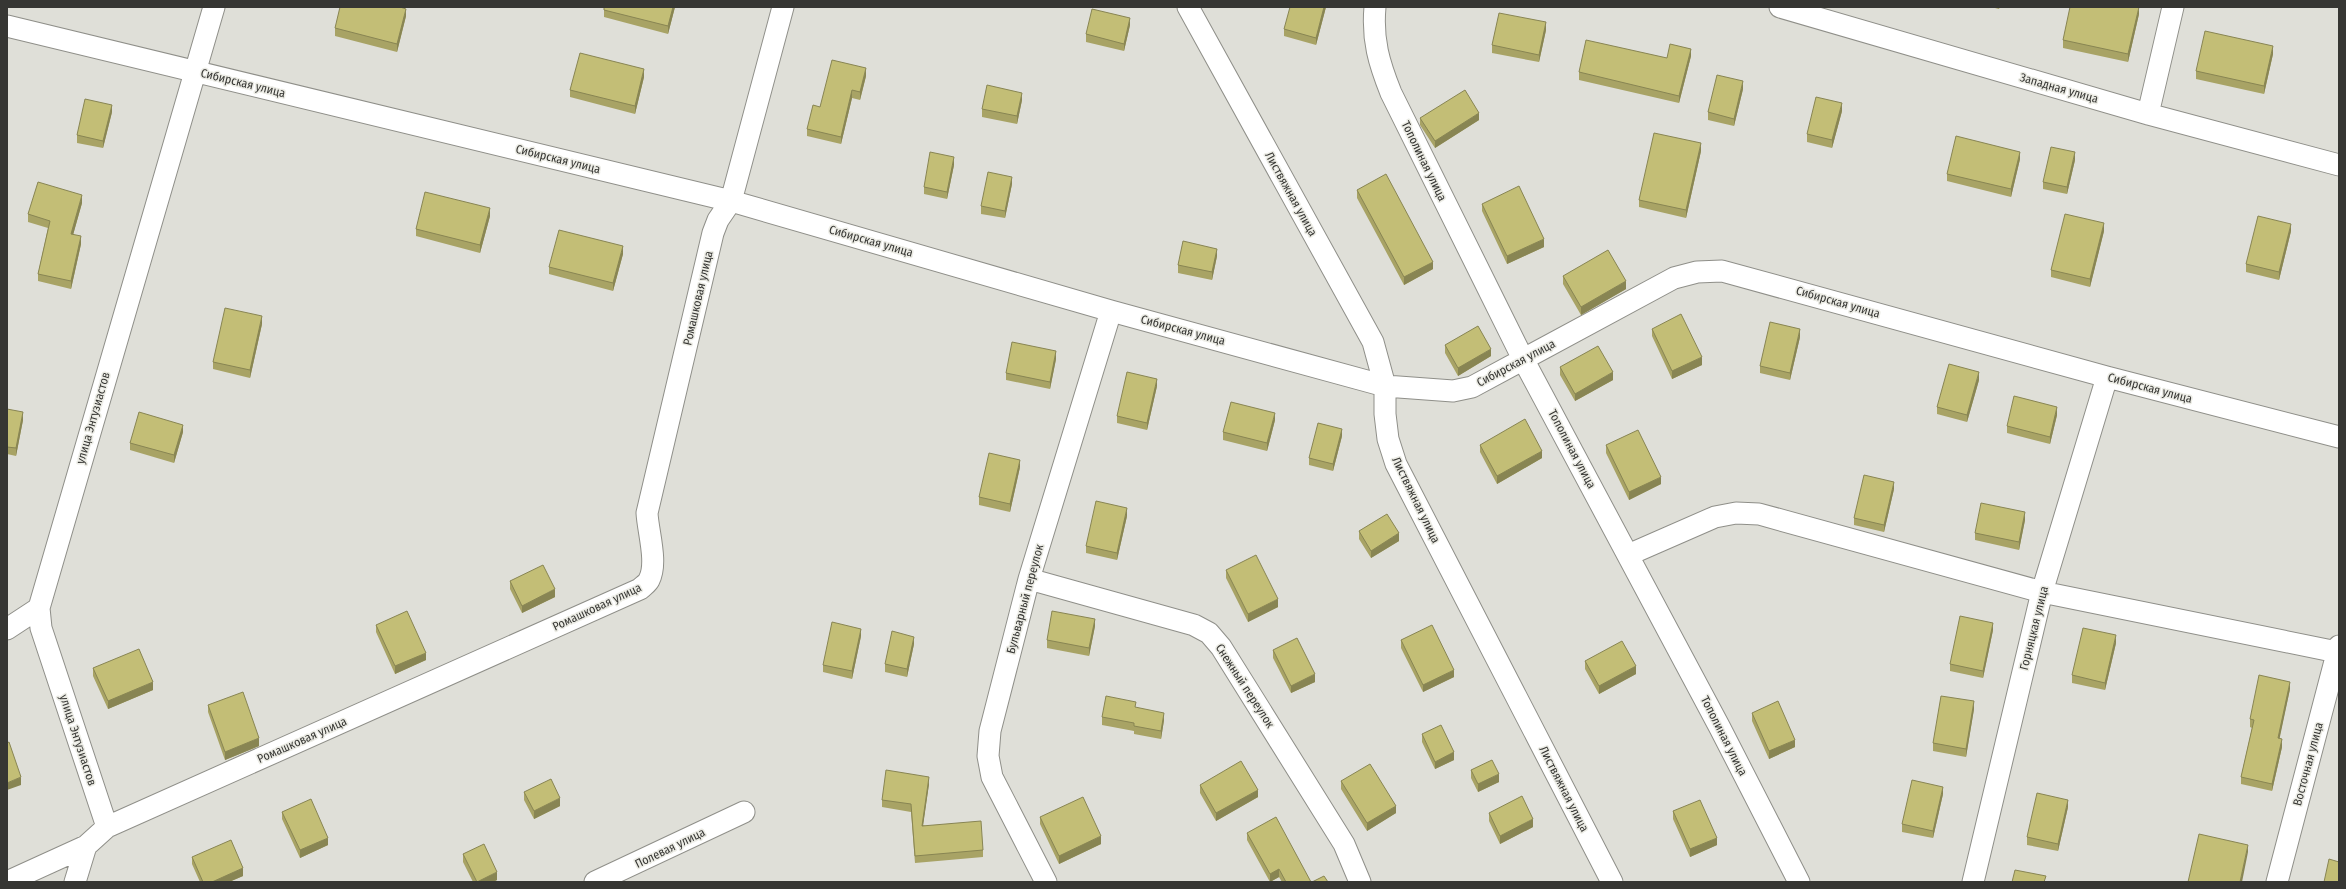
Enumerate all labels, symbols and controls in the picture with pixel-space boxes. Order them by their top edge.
street label: Сибирская улица [199,66,287,100]
street label: Западная улица [2018,70,2100,106]
street label: Тополиная улица [1399,119,1450,203]
street label: Сибирская улица [514,142,602,176]
street label: Листвяжная улица [1262,149,1320,239]
street label: Сибирская улица [827,222,915,260]
street label: Ромашковая улица [680,249,716,347]
street label: Сибирская улица [1794,283,1882,321]
street label: Сибирская улица [1139,312,1227,348]
street label: Сибирская улица [1474,336,1558,390]
street label: улица Энтузиастов [73,370,113,466]
street label: Сибирская улица [2106,370,2194,406]
street label: Тополиная улица [1545,407,1599,491]
street label: Листвяжная улица [1389,455,1443,546]
street label: Бульварный переулок [1004,542,1046,655]
street label: Ромашковая улица [550,580,644,634]
street label: Горняцкая улица [2017,585,2051,671]
street label: Снежный переулок [1213,641,1278,731]
street label: улица Энтузиастов [57,693,99,787]
street label: Тополиная улица [1698,694,1750,778]
street label: Ромашковая улица [255,714,349,766]
street label: Восточная улица [2290,721,2326,807]
street label: Листвяжная улица [1536,744,1592,834]
street label: Полевая улица [633,825,707,871]

